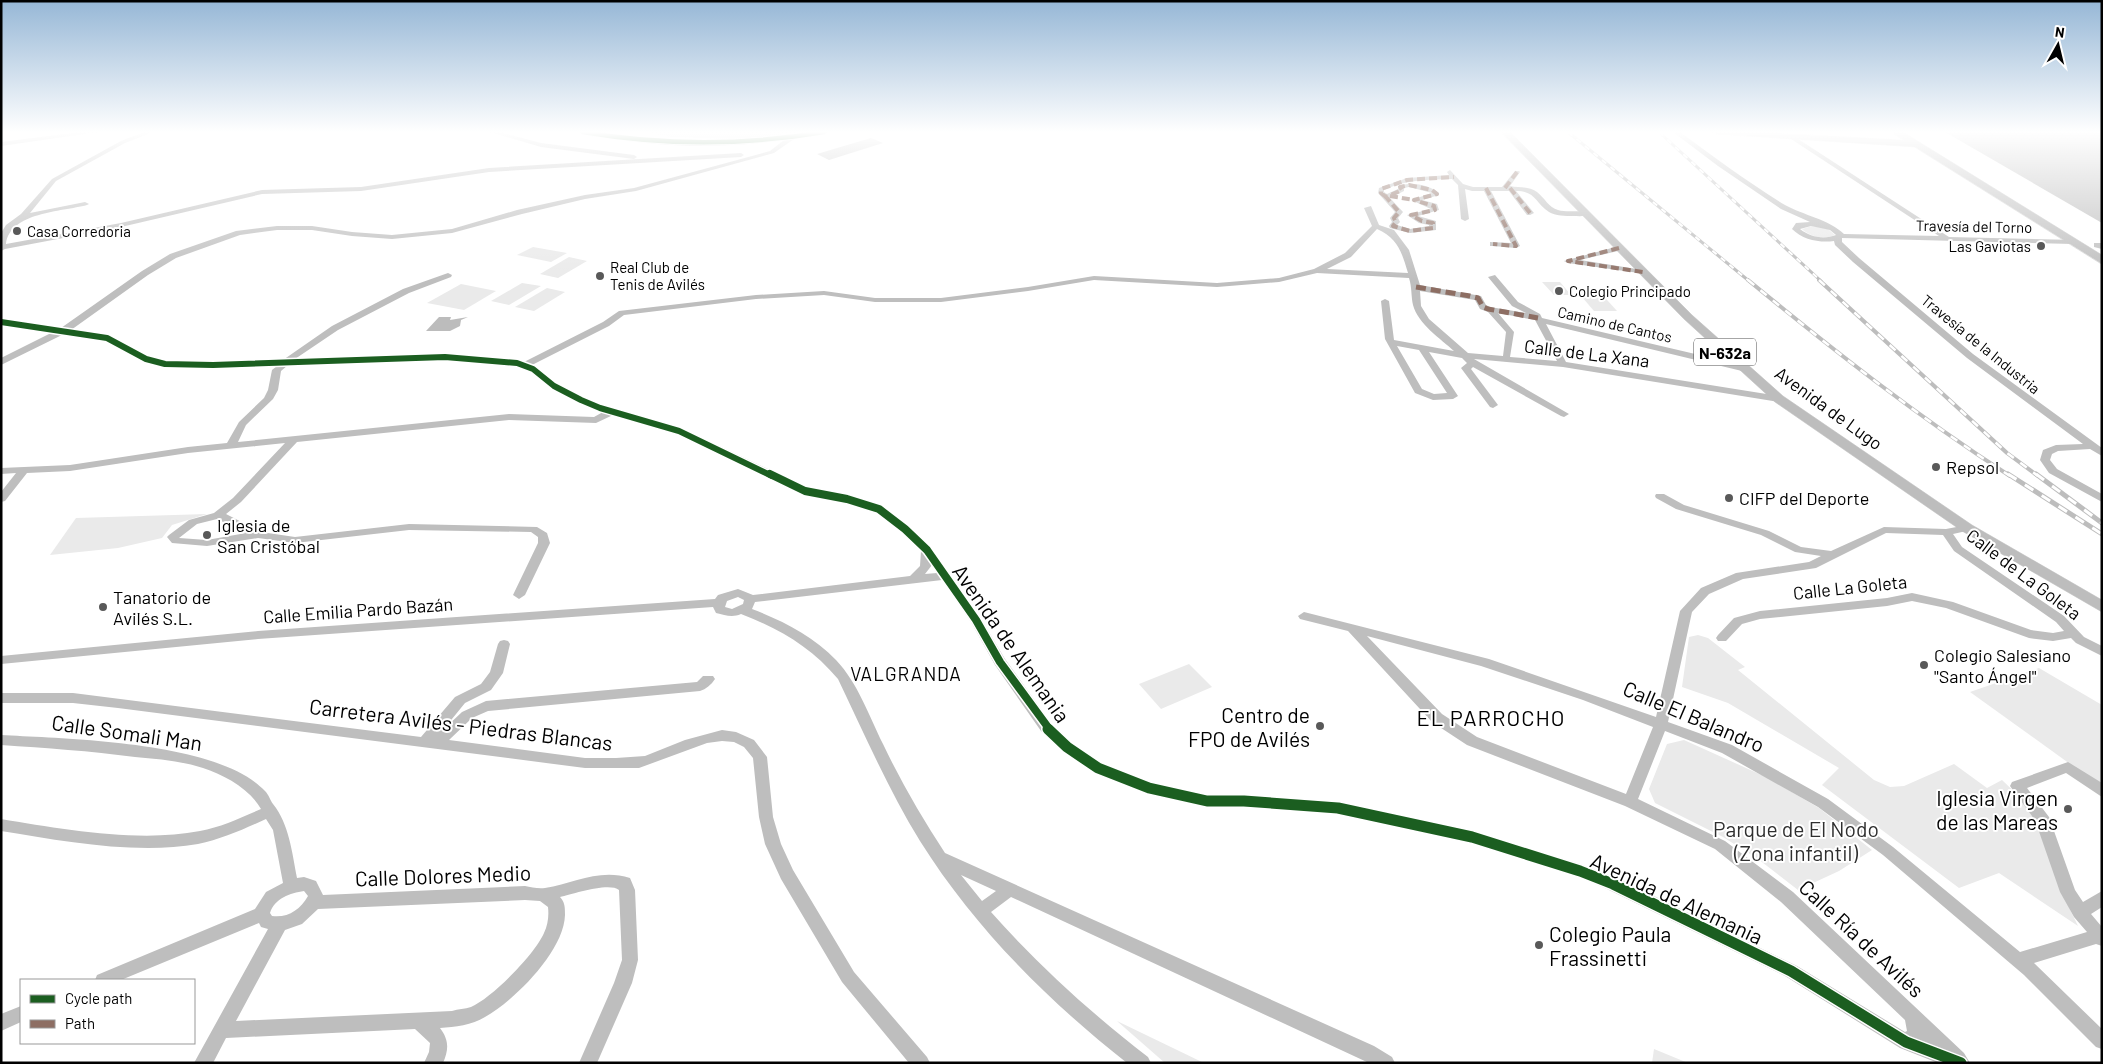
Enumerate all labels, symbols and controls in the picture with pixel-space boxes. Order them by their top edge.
north arrow [2033,20,2083,70]
text: N [2054,23,2066,41]
street label: Travesía del Torno [1916,216,2032,236]
place label: Casa Corredoria [27,222,131,240]
marker: Casa Corredoria [11,225,23,237]
place label: Las Gaviotas [1949,237,2031,255]
marker: Las Gaviotas [2035,240,2047,252]
place label: Real Club de Tenis de Avilés [610,258,705,293]
marker: Real Club de Tenis de Avilés [594,270,606,282]
place label: Colegio Principado [1569,282,1691,300]
marker: Colegio Principado [1553,285,1565,297]
street label: Travesía de la Industria [1918,291,2044,397]
street label: Camino de Cantos [1556,302,1674,346]
street label: Calle de La Xana [1523,334,1651,372]
road number: N-632a [1694,338,1756,366]
street label: Avenida de Lugo [1771,362,1887,454]
place label: Repsol [1946,456,1999,478]
marker: Repsol [1930,461,1942,473]
place label: CIFP del Deporte [1739,487,1869,509]
marker: CIFP del Deporte [1723,492,1735,504]
place label: Iglesia de San Cristóbal [217,514,320,557]
street label: Calle de La Goleta [1962,524,2086,624]
marker: Iglesia de San Cristóbal [201,529,213,541]
street label: Avenida de Alemania [948,559,1076,727]
street label: Calle La Goleta [1792,570,1908,604]
place label: Tanatorio de Avilés S.L. [113,586,211,629]
street label: Calle Emilia Pardo Bazán [262,592,454,628]
marker: Tanatorio de Avilés S.L. [97,601,109,613]
place label: Colegio Salesiano "Santo Ángel" [1934,644,2071,687]
marker: Colegio Salesiano "Santo Ángel" [1918,659,1930,671]
district label: VALGRANDA [850,662,962,685]
street label: Calle El Balandro [1620,675,1768,757]
street label: Carretera Avilés - Piedras Blancas [308,693,614,755]
place label: Centro de FPO de Avilés [1188,702,1310,751]
district label: EL PARROCHO [1416,704,1566,730]
street label: Calle Somali Man [50,709,204,755]
marker: Centro de FPO de Avilés [1314,720,1326,732]
place label: Iglesia Virgen de las Mareas [1936,785,2058,834]
marker: Iglesia Virgen de las Mareas [2062,803,2074,815]
park label: Parque de El Nodo (Zona infantil) [1713,816,1879,865]
street label: Avenida de Alemania [1587,847,1767,949]
street label: Calle Dolores Medio [354,859,532,891]
street label: Calle Ría de Avilés [1795,874,1929,1002]
place label: Colegio Paula Frassinetti [1549,921,1671,970]
marker: Colegio Paula Frassinetti [1533,939,1545,951]
legend [20,979,195,1044]
text: Cycle path [65,989,132,1007]
text: Path [65,1014,95,1032]

